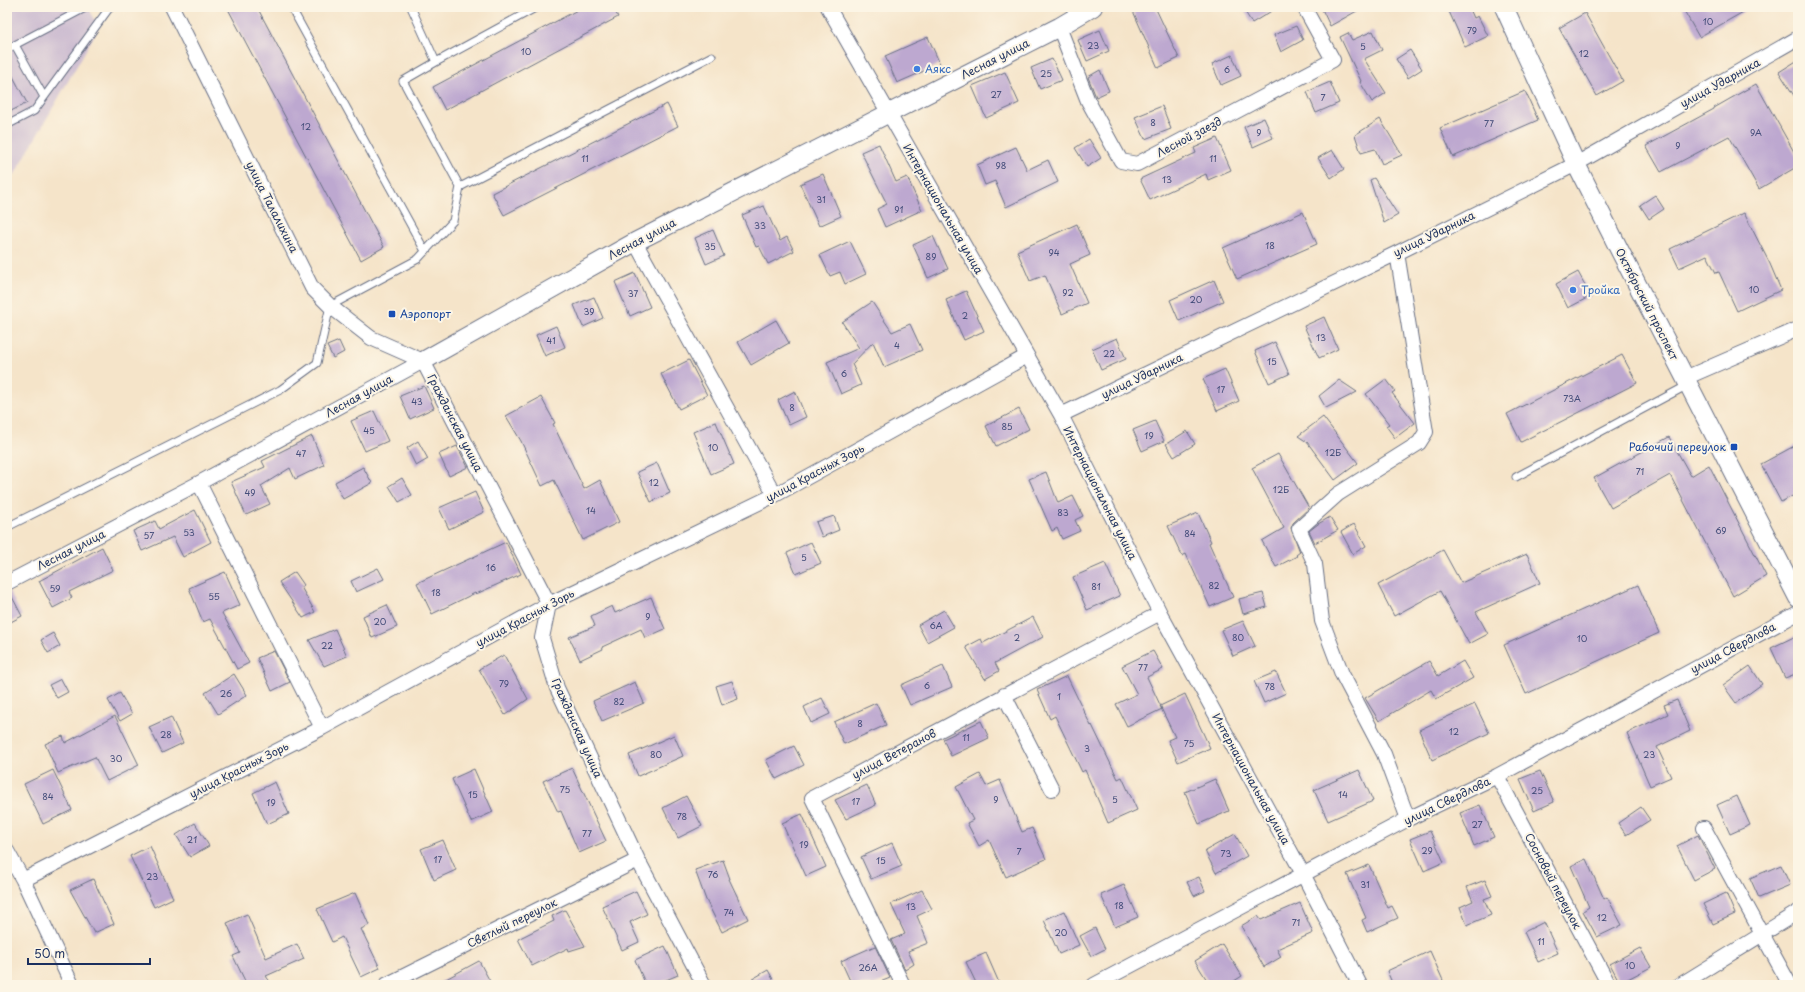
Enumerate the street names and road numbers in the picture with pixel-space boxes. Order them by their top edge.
street label: Лесная улица [958,34,1032,83]
street label: улица Ударника [1677,53,1763,112]
street label: Лесной заезд [1153,112,1224,161]
street label: Интернациональная улица [899,140,988,277]
street label: улица Талалихина [242,158,303,256]
street label: улица Ударника [1390,206,1478,261]
street label: Лесная улица [605,213,679,264]
street label: Октябрьский проспект [1612,245,1683,363]
street label: улица Ударника [1098,348,1186,403]
street label: Лесная улица [322,370,396,421]
street label: Гражданская улица [423,371,487,475]
street label: Интернациональная улица [1059,423,1142,563]
street label: улица Красных Зорь [762,439,867,506]
street label: Лесная улица [34,525,108,574]
street label: улица Красных Зорь [472,584,577,651]
street label: улица Свердлова [1687,618,1779,677]
street label: Гражданская улица [548,675,607,780]
street label: Интернациональная улица [1208,710,1295,848]
street label: улица Ветеранов [849,724,939,783]
street label: улица Красных Зорь [186,737,292,802]
street label: улица Свердлова [1401,772,1493,829]
street label: Сосновый переулок [1521,830,1586,932]
street label: Светлый переулок [464,893,560,952]

